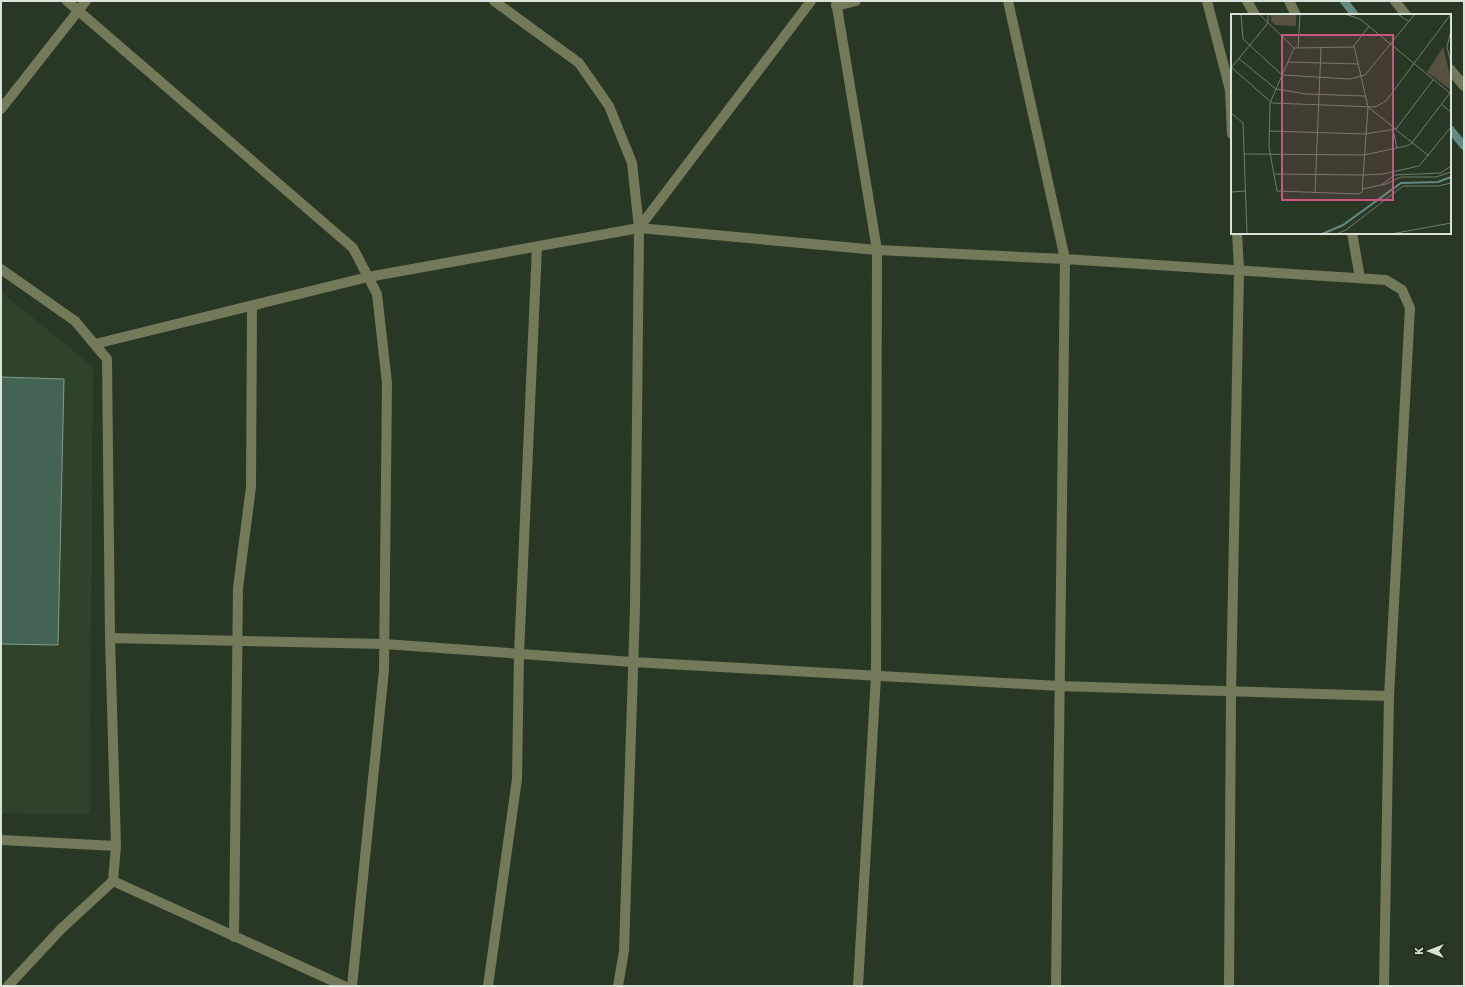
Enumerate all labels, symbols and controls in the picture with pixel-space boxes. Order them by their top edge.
inset map [1231,14,1451,234]
north arrow [1409,931,1449,971]
text: K [1412,947,1425,955]

